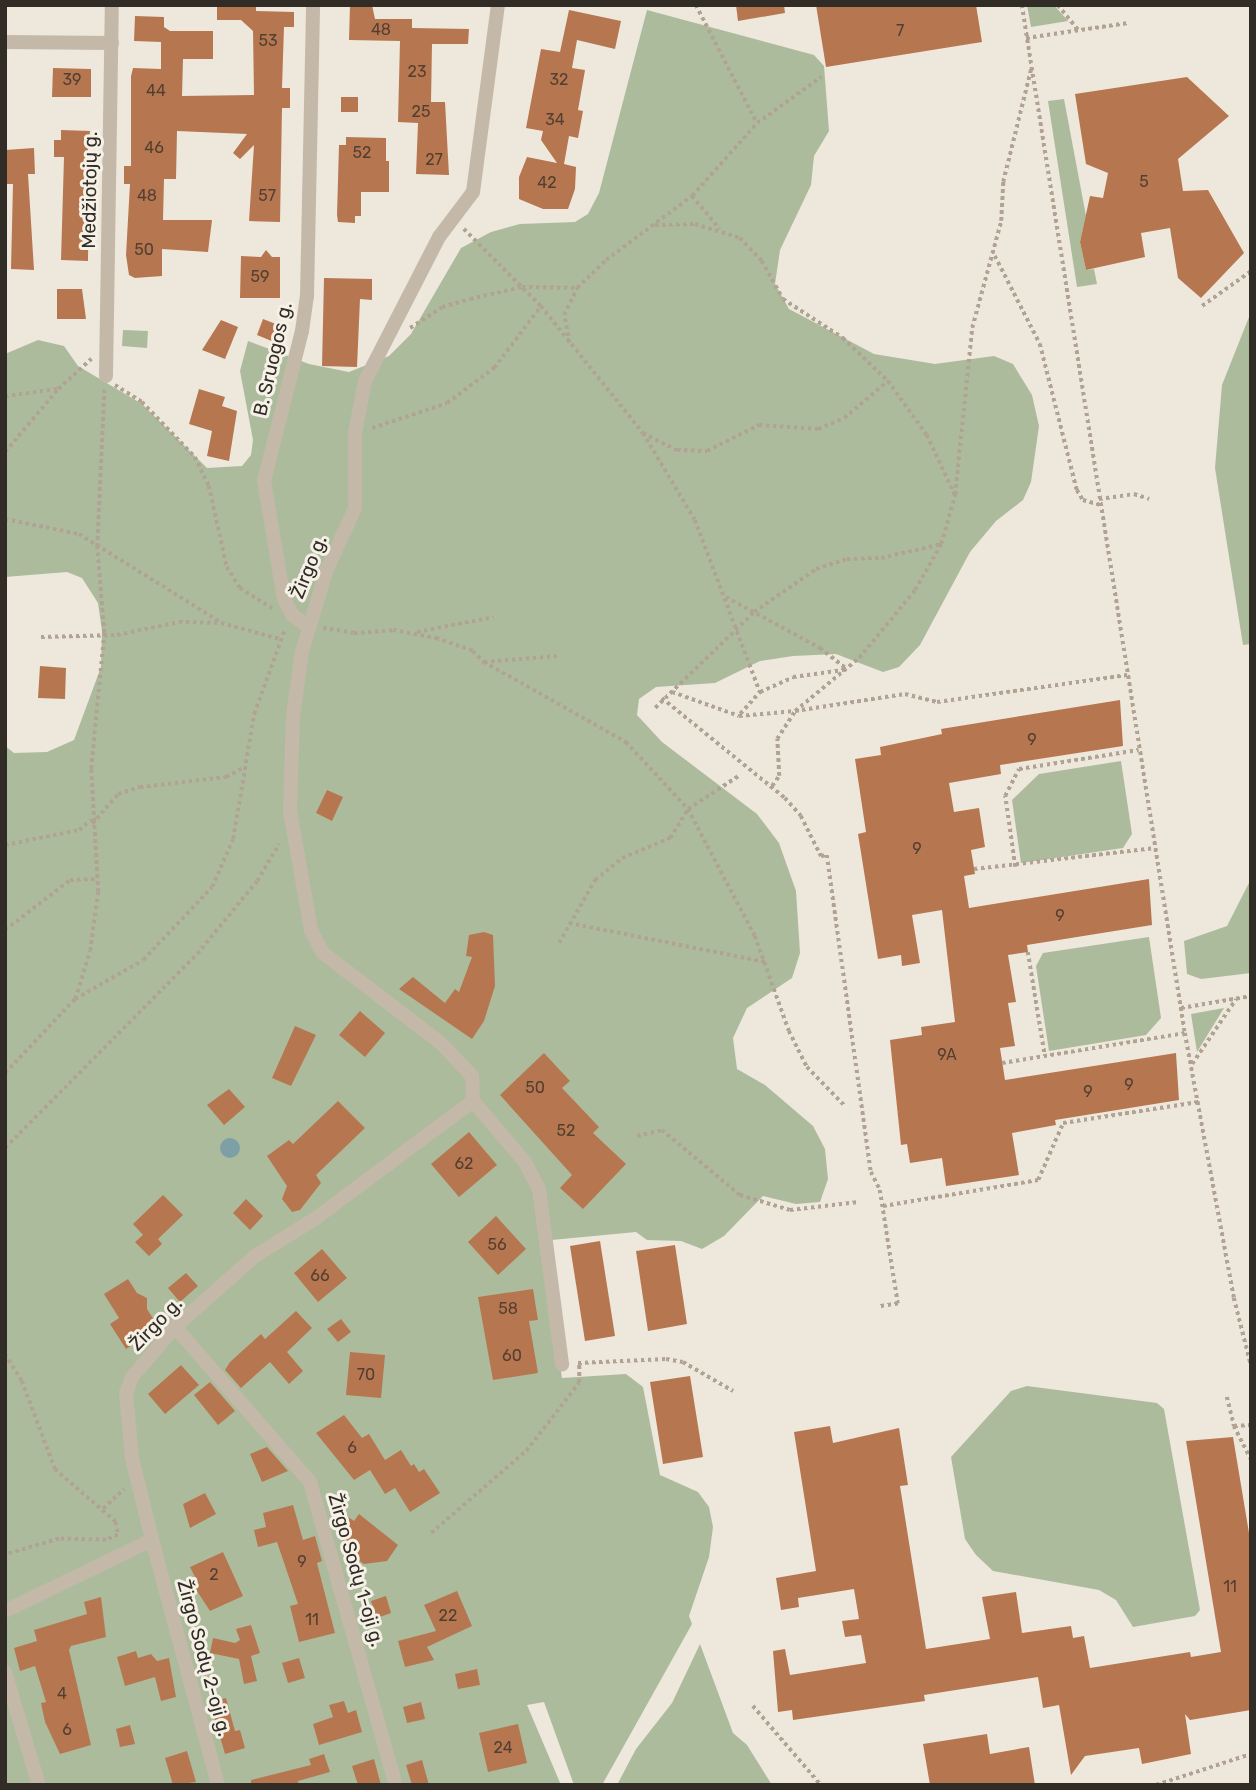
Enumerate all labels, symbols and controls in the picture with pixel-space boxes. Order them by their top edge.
house number: 48 [371,20,391,40]
house number: 7 [896,21,904,41]
house number: 53 [258,31,278,51]
house number: 23 [407,62,427,82]
house number: 39 [62,70,82,90]
house number: 32 [549,70,569,90]
house number: 44 [146,81,166,101]
house number: 25 [412,102,430,122]
house number: 34 [545,110,565,130]
street label: Medžiotojų g. [78,131,102,249]
house number: 46 [144,138,164,158]
house number: 52 [353,143,371,163]
house number: 27 [425,150,443,170]
house number: 5 [1139,172,1149,192]
house number: 42 [537,173,557,193]
house number: 48 [137,186,157,206]
house number: 57 [258,186,276,206]
house number: 50 [134,240,154,260]
house number: 59 [251,267,269,287]
street label: B. Sruogos g. [249,300,297,418]
street label: Žirgo g. [286,532,332,602]
house number: 9 [1027,730,1037,750]
house number: 9 [912,839,922,859]
house number: 9 [1055,906,1065,926]
house number: 9A [937,1045,957,1065]
house number: 9 [1124,1075,1134,1095]
house number: 50 [525,1078,545,1098]
house number: 9 [1083,1082,1093,1102]
house number: 52 [557,1121,575,1141]
house number: 62 [454,1154,474,1174]
house number: 56 [487,1235,507,1255]
house number: 66 [310,1266,330,1286]
street label: Žirgo g. [125,1292,187,1356]
house number: 58 [498,1299,518,1319]
house number: 60 [502,1346,522,1366]
house number: 70 [357,1365,375,1385]
house number: 6 [347,1438,357,1458]
street label: Žirgo Sodų 1-oji g. [323,1491,389,1649]
house number: 9 [297,1552,307,1572]
house number: 2 [209,1565,219,1585]
street label: Žirgo Sodų 2-oji g. [172,1577,236,1739]
house number: 11 [1223,1577,1237,1597]
house number: 22 [439,1606,457,1626]
house number: 11 [305,1610,319,1630]
house number: 4 [57,1684,67,1704]
house number: 6 [62,1720,72,1740]
house number: 24 [493,1738,513,1758]

